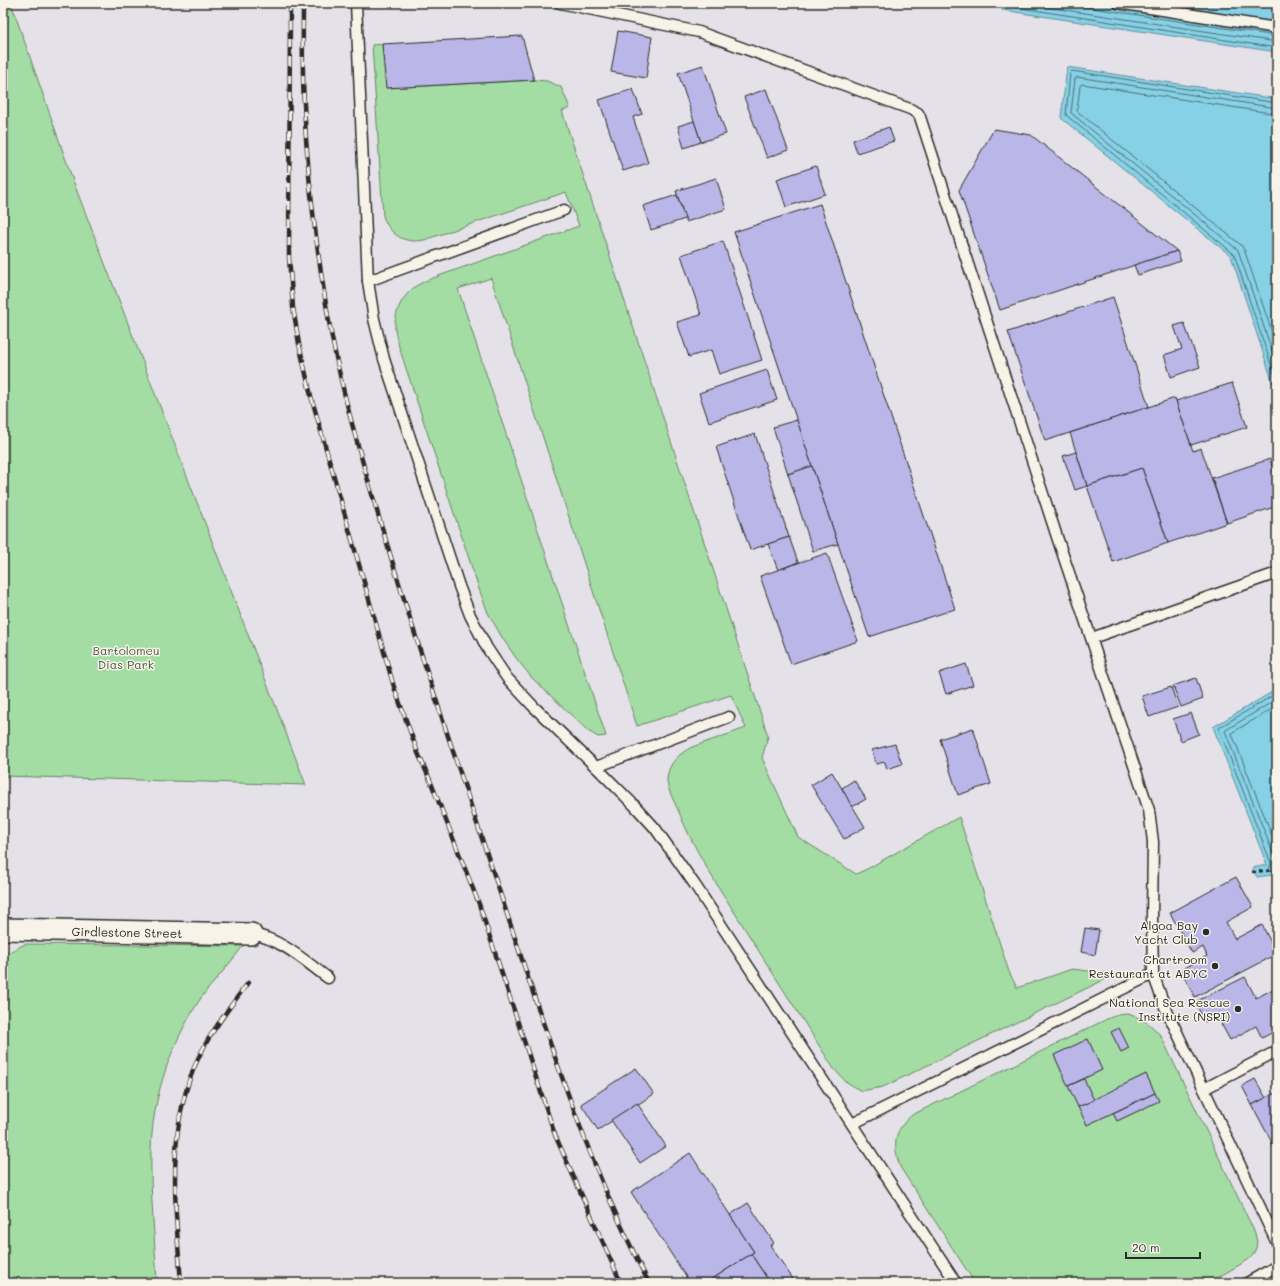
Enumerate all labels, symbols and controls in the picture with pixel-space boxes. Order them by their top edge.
park label: Bartolomeu Dias Park [92,642,160,672]
place label: Algoa Bay Yacht Club [1134,917,1198,947]
street label: Girdlestone Street [71,923,183,941]
marker: Algoa Bay Yacht Club [1201,927,1211,937]
place label: Chartroom Restaurant at ABYC [1089,951,1207,981]
marker: Chartroom Restaurant at ABYC [1210,961,1220,971]
place label: National Sea Rescue Institute (NSRI) [1109,994,1230,1024]
marker: National Sea Rescue Institute (NSRI) [1233,1004,1243,1014]
scale bar [1126,1234,1200,1260]
text: 20 m [1132,1239,1160,1255]

